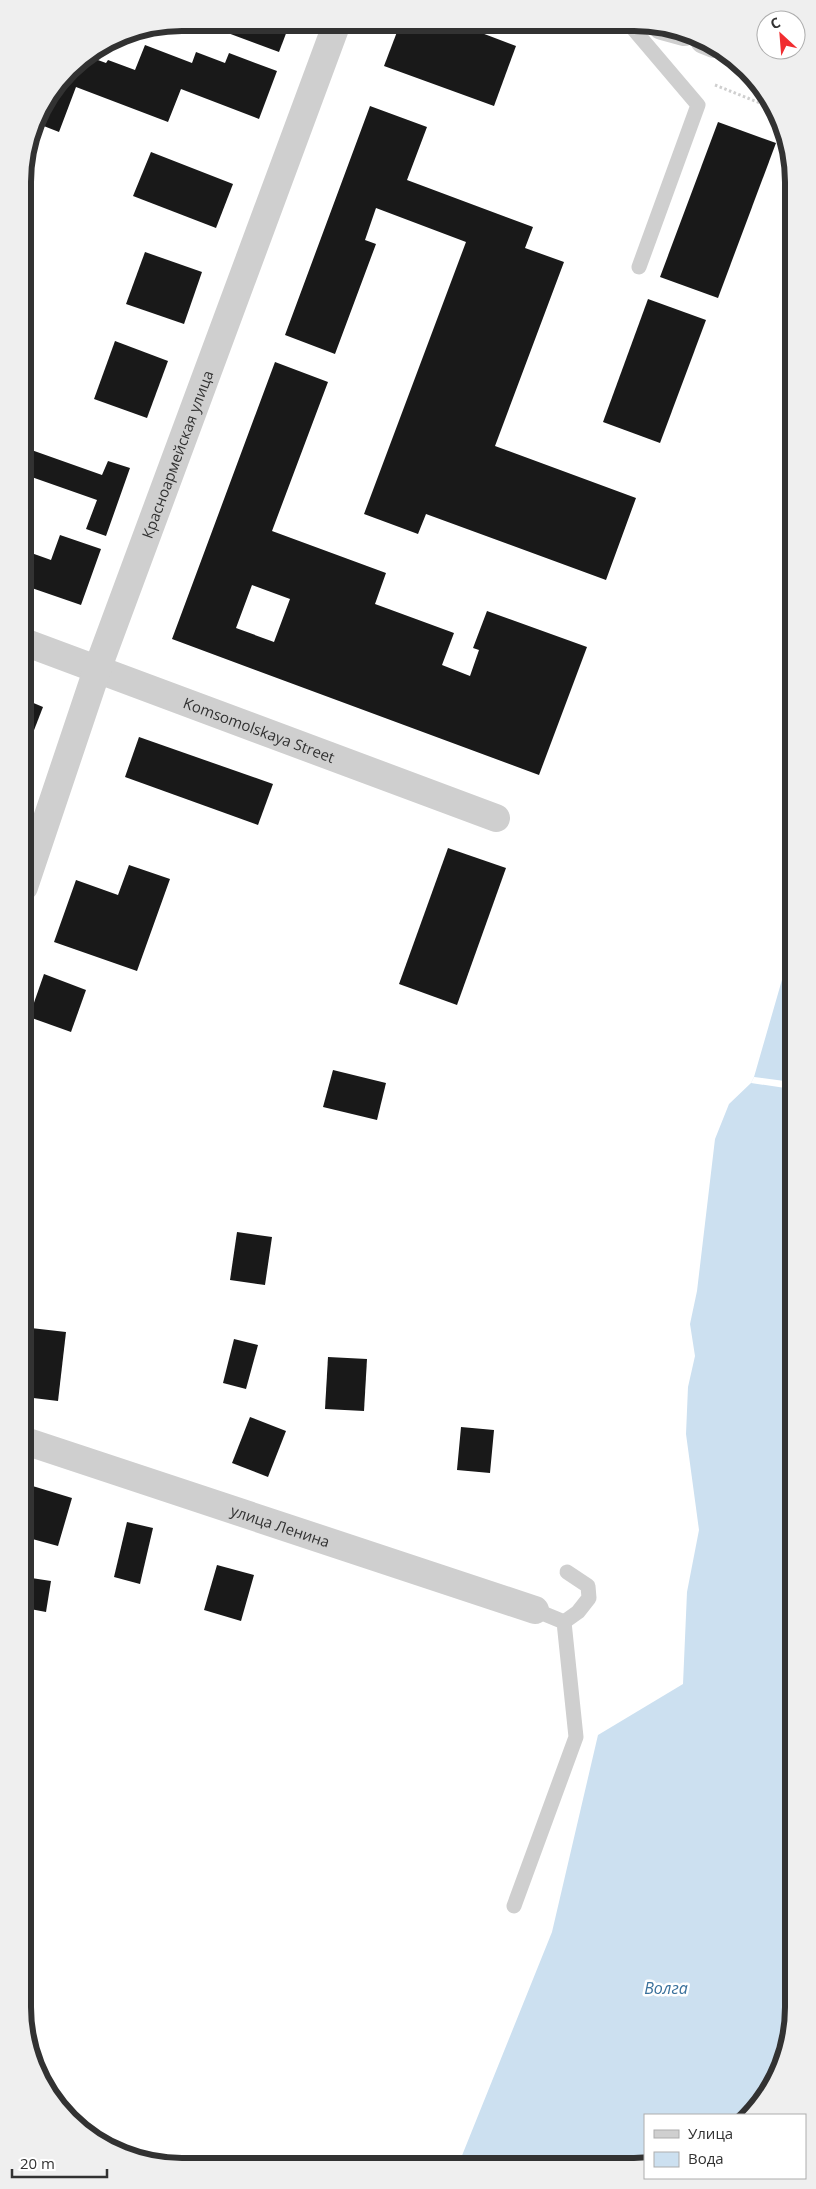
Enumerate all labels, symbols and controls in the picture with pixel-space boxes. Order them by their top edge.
north arrow [756,10,806,60]
text: С [767,12,783,33]
street label: Красноармейская улица [137,367,217,541]
street label: Komsomolskaya Street [181,692,338,767]
street label: улица Ленина [228,1500,332,1551]
water label: Волга [644,1977,688,1999]
legend [644,2114,806,2179]
text: Улица [688,2123,733,2143]
scale bar [12,2146,108,2178]
text: Вода [688,2148,724,2168]
text: 20 m [20,2153,55,2173]

